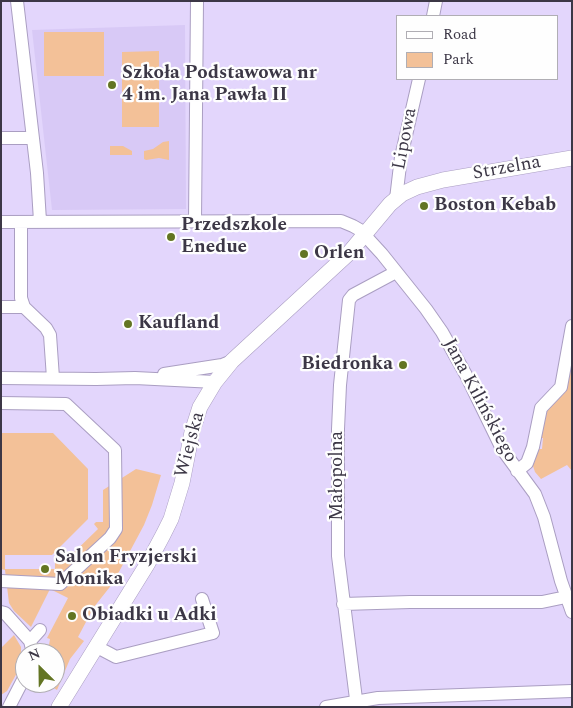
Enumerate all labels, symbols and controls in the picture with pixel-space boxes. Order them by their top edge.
legend [396,15,558,80]
text: Road [443,23,477,46]
text: Park [443,48,474,71]
place label: Szkoła Podstawowa nr 4 im. Jana Pawła II [122,63,317,107]
marker: Szkoła Podstawowa nr 4 im. Jana Pawła II [106,79,118,91]
street label: Lipowa [389,106,423,172]
street label: Strzelna [471,152,543,186]
place label: Boston Kebab [434,195,556,217]
marker: Boston Kebab [418,200,430,212]
place label: Przedszkole Enedue [181,215,287,259]
marker: Przedszkole Enedue [165,231,177,243]
place label: Orlen [314,243,364,265]
marker: Orlen [298,248,310,260]
place label: Kaufland [138,313,219,335]
marker: Kaufland [122,318,134,330]
street label: Jana Kilińskiego [437,335,521,467]
place label: Biedronka [301,354,393,376]
marker: Biedronka [397,359,409,371]
street label: Wiejska [171,410,211,480]
street label: Małopolna [327,431,349,521]
place label: Salon Fryzjerski Monika [55,547,197,591]
marker: Salon Fryzjerski Monika [39,563,51,575]
place label: Obiadki u Adki [82,605,217,627]
marker: Obiadki u Adki [66,610,78,622]
north arrow [15,643,65,693]
text: N [25,643,44,667]

